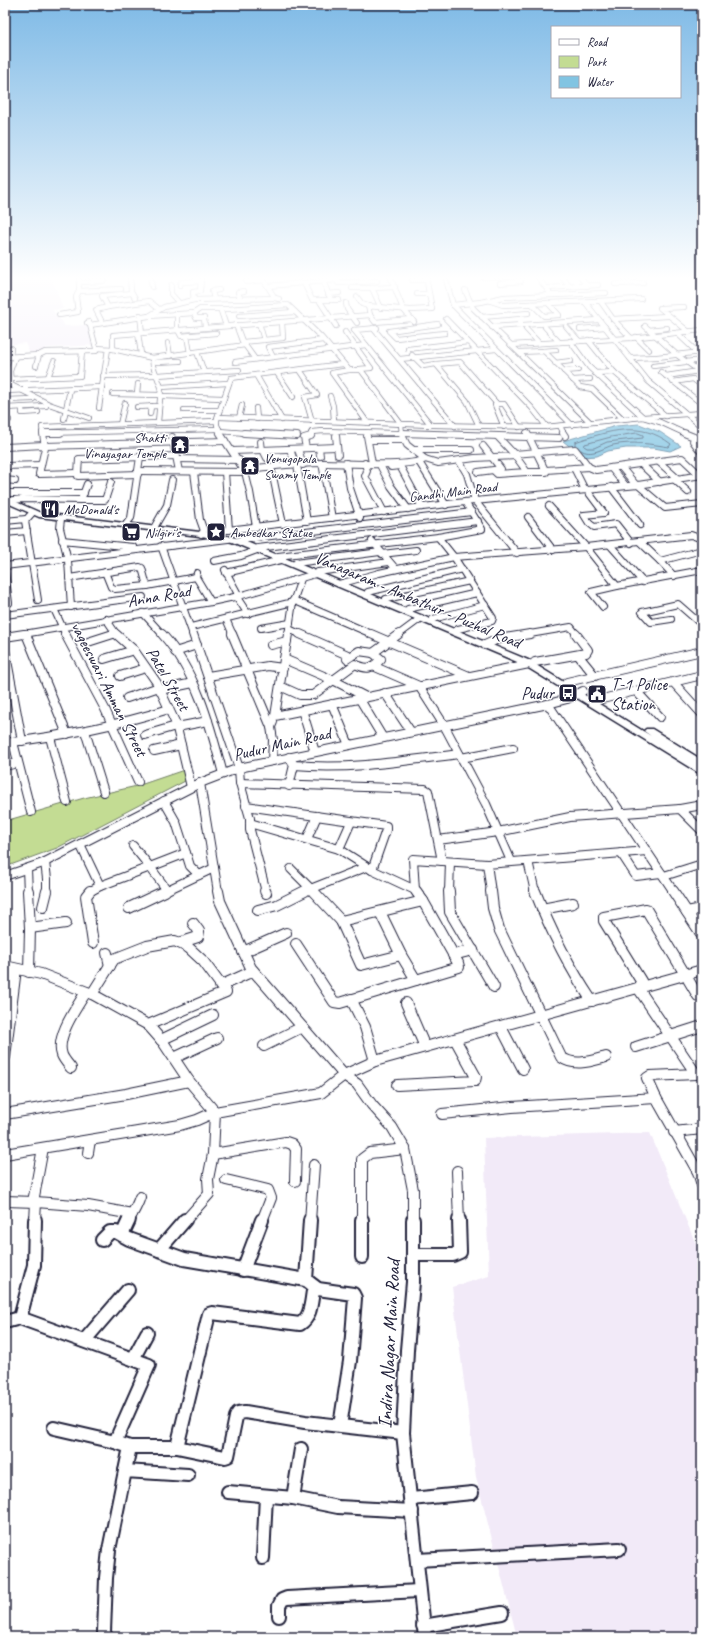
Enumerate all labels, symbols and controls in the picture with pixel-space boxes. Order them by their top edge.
legend [551,26,681,98]
text: Road [587,34,609,50]
text: Park [587,54,608,70]
text: Water [587,74,615,90]
place label: Shakti Vinayagar Temple [84,429,168,462]
temple icon: Shakti Vinayagar Temple [169,434,191,456]
place label: Venugopala Swamy Temple [264,450,332,483]
temple icon: Venugopala Swamy Temple [239,455,261,477]
street label: Gandhi Main Road [408,478,500,506]
restaurant icon: McDonald's [39,498,61,520]
place label: McDonald's [64,501,120,518]
supermarket icon: Nilgiri's [120,521,142,543]
place icon: Ambedkar Statue [205,521,227,543]
place label: Nilgiri's [145,524,182,541]
place label: Ambedkar Statue [230,524,313,541]
street label: Vanagaram - Ambathur - Puzhal Road [312,547,526,654]
street label: Anna Road [126,580,195,612]
street label: vageeswari Amman Street [66,618,153,762]
street label: Patel Street [142,644,196,716]
place label: T-1 Police Station [611,674,668,715]
bus stop icon: Pudur [557,682,579,704]
place label: Pudur [521,683,556,704]
public building icon: T-1 Police Station [586,683,608,705]
street label: Pudur Main Road [231,722,335,765]
street label: Indira Nagar Main Road [372,1256,406,1429]

